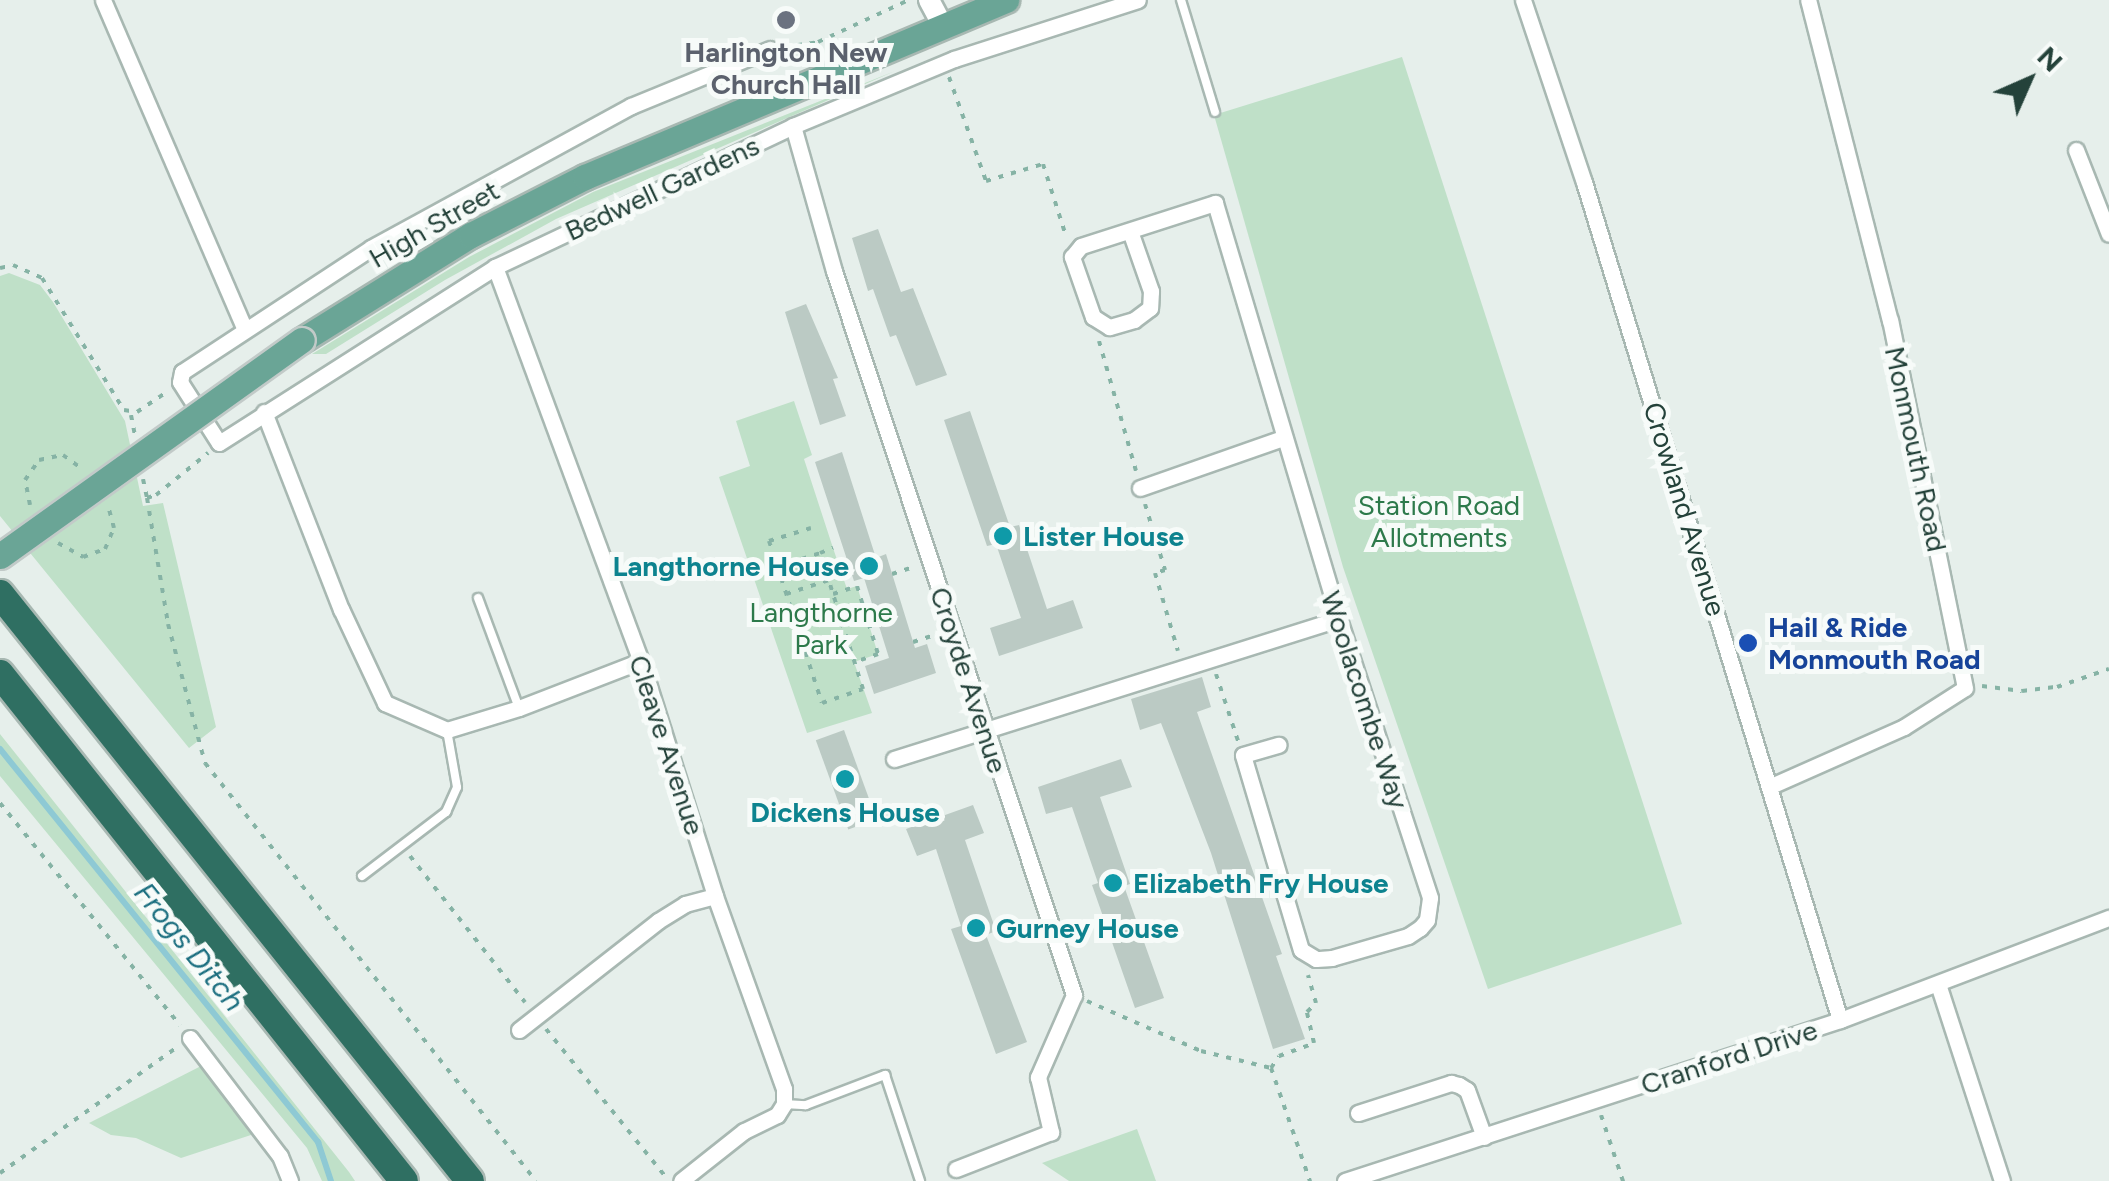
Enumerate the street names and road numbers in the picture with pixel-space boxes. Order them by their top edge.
street label: Bedwell Gardens [560,128,764,248]
street label: High Street [363,173,505,275]
street label: Monmouth Road [1878,343,1954,555]
street label: Crowland Avenue [1637,398,1733,620]
street label: Croyde Avenue [923,583,1015,777]
street label: Woolacombe Way [1314,587,1416,813]
street label: Cleave Avenue [622,651,712,839]
street label: Cranford Drive [1637,1013,1821,1101]

